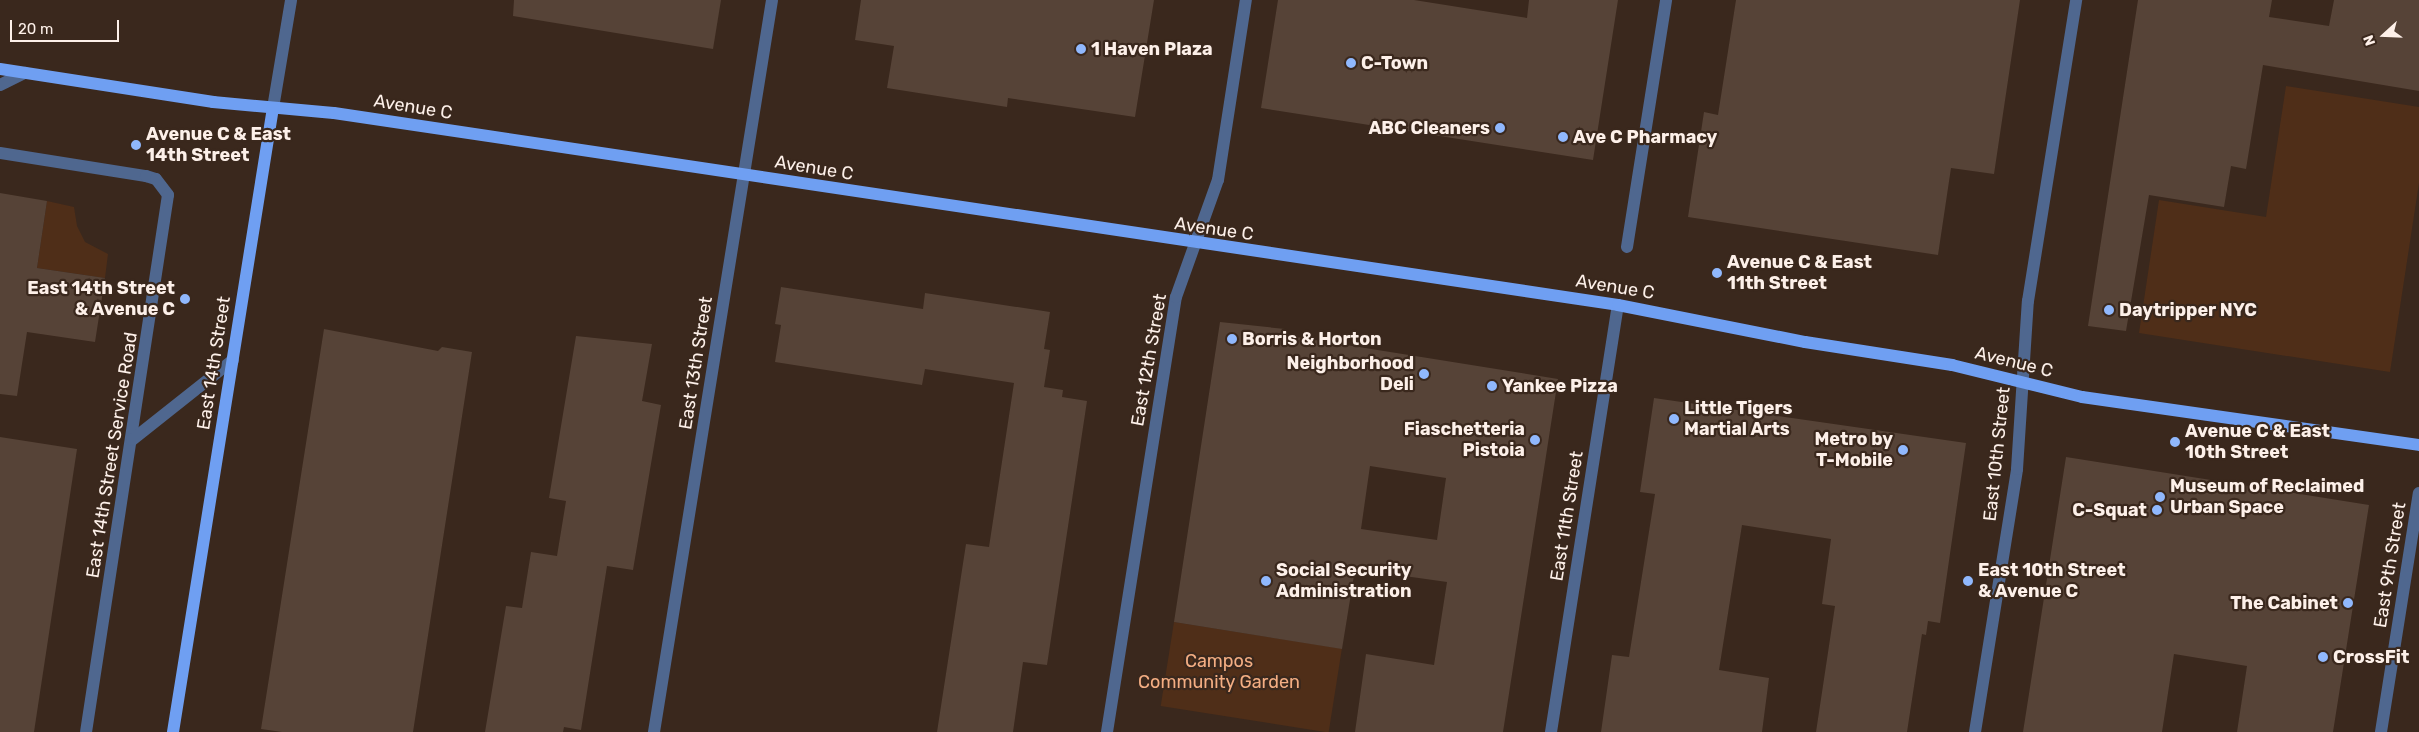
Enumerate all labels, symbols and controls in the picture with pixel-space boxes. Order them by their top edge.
scale bar [12,10,121,42]
north arrow [2359,10,2409,60]
text: 20 m [18,20,53,38]
text: N [2360,33,2379,48]
place label: 1 Haven Plaza [1091,38,1213,60]
marker: 1 Haven Plaza [1075,43,1087,55]
place label: C-Town [1361,52,1428,74]
marker: C-Town [1345,57,1357,69]
street label: Avenue C [372,90,454,124]
place label: ABC Cleaners [1368,117,1490,139]
marker: ABC Cleaners [1494,122,1506,134]
place label: Avenue C & East 14th Street [146,124,291,166]
place label: Ave C Pharmacy [1573,126,1717,148]
marker: Ave C Pharmacy [1557,131,1569,143]
marker: Avenue C & East 14th Street [130,139,142,151]
street label: Avenue C [773,151,855,185]
street label: Avenue C [1173,213,1255,245]
place label: Avenue C & East 11th Street [1727,252,1872,294]
marker: Avenue C & East 11th Street [1711,267,1723,279]
street label: Avenue C [1574,270,1656,304]
place label: East 14th Street & Avenue C [27,278,175,320]
street label: East 12th Street [1127,292,1171,428]
marker: East 14th Street & Avenue C [179,293,191,305]
street label: East 14th Street [193,295,235,431]
street label: East 13th Street [675,295,717,431]
place label: Daytripper NYC [2119,299,2257,321]
marker: Daytripper NYC [2103,304,2115,316]
place label: Borris & Horton [1242,328,1382,350]
street label: East 14th Street Service Road [82,330,142,580]
marker: Borris & Horton [1226,333,1238,345]
street label: Avenue C [1973,342,2055,382]
place label: Neighborhood Deli [1287,353,1414,396]
marker: Neighborhood Deli [1418,368,1430,380]
place label: Yankee Pizza [1502,375,1618,397]
marker: Yankee Pizza [1486,380,1498,392]
street label: East 10th Street [1979,386,2015,522]
place label: Little Tigers Martial Arts [1684,398,1793,440]
marker: Little Tigers Martial Arts [1668,413,1680,425]
place label: Fiaschetteria Pistoia [1404,419,1525,462]
place label: Avenue C & East 10th Street [2185,421,2330,464]
place label: Metro by T-Mobile [1814,429,1893,472]
marker: Fiaschetteria Pistoia [1529,434,1541,446]
marker: Avenue C & East 10th Street [2169,436,2181,448]
marker: Metro by T-Mobile [1897,444,1909,456]
street label: East 11th Street [1546,449,1588,583]
place label: Museum of Reclaimed Urban Space [2170,476,2365,518]
marker: Museum of Reclaimed Urban Space [2154,491,2166,503]
place label: C-Squat [2072,499,2147,521]
street label: East 9th Street [2369,501,2411,629]
marker: C-Squat [2151,504,2163,516]
place label: Social Security Administration [1276,560,1412,602]
place label: East 10th Street & Avenue C [1978,560,2126,602]
marker: Social Security Administration [1260,575,1272,587]
marker: East 10th Street & Avenue C [1962,575,1974,587]
place label: The Cabinet [2230,592,2338,614]
marker: The Cabinet [2342,597,2354,609]
place label: CrossFit [2333,646,2409,668]
park label: Campos Community Garden [1138,651,1300,694]
marker: CrossFit [2317,651,2329,663]

